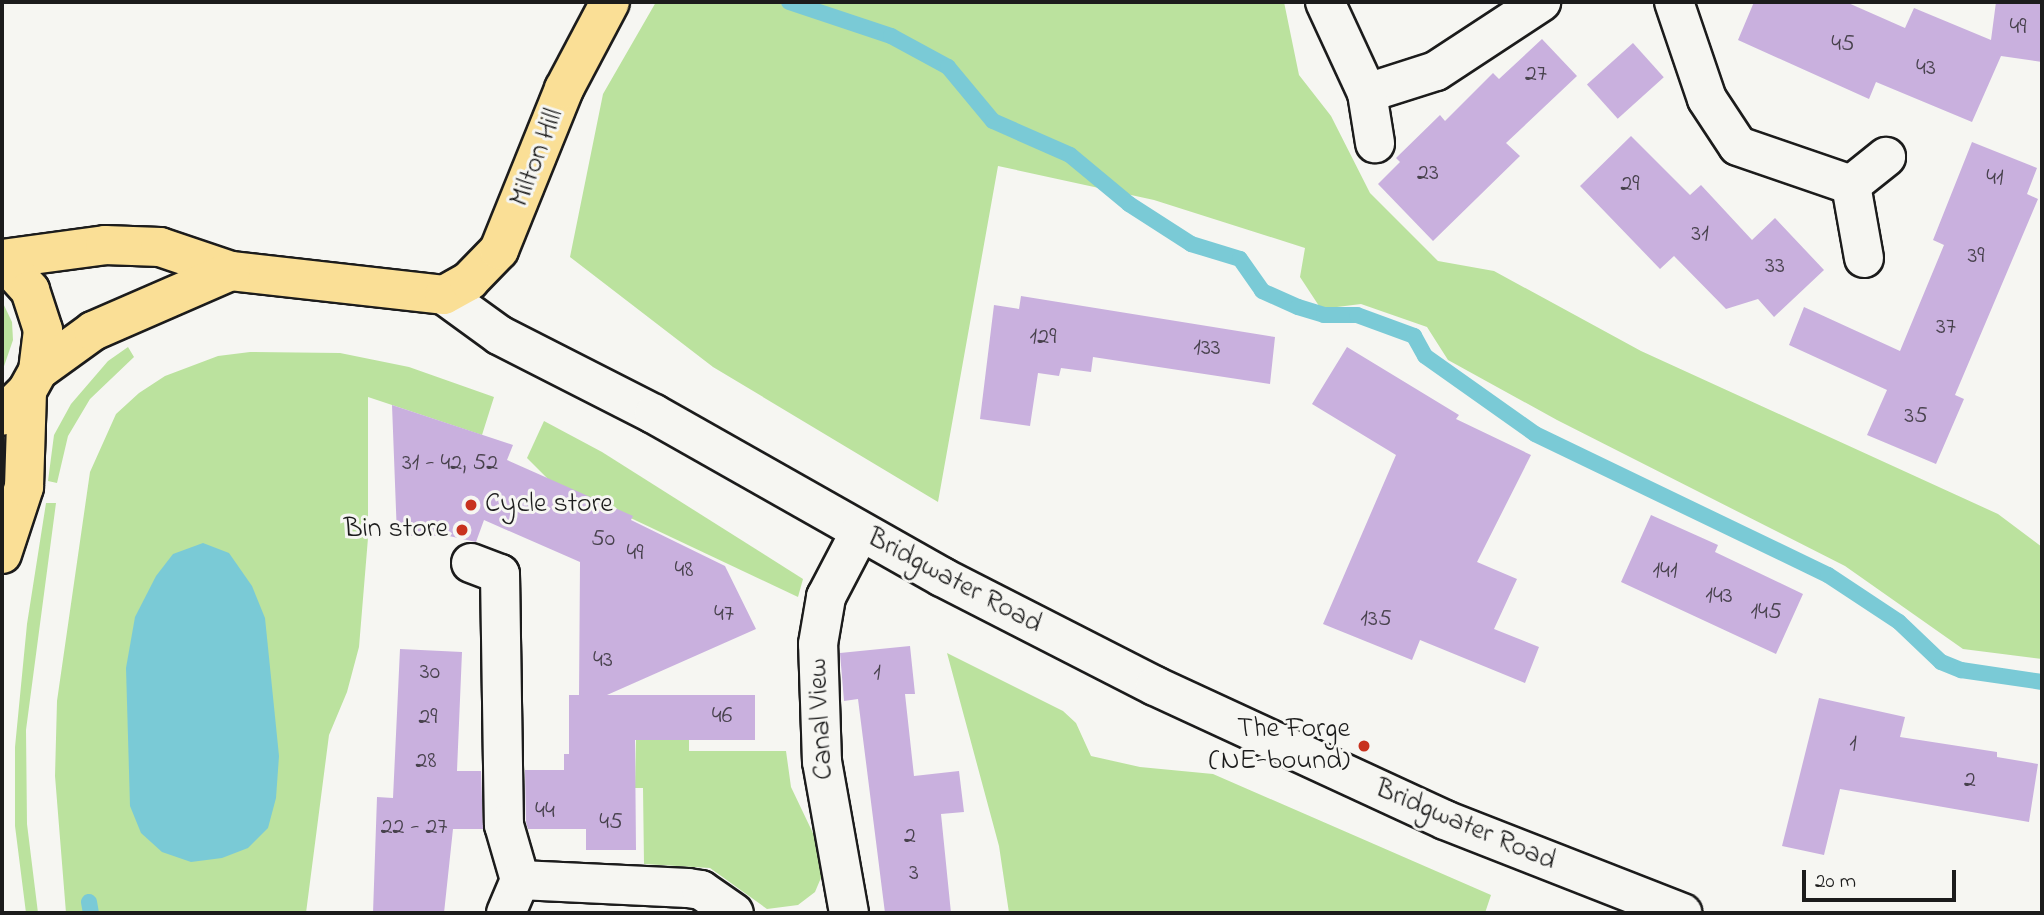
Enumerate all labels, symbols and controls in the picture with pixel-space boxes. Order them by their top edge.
house number: 49 [2009,14,2027,42]
house number: 45 [1831,31,1855,59]
house number: 43 [1916,55,1936,83]
house number: 27 [1525,61,1547,89]
street label: Milton Hill [504,104,572,212]
house number: 23 [1417,160,1439,188]
house number: 41 [1986,165,2004,193]
house number: 29 [1620,171,1640,199]
house number: 31 [1691,221,1709,249]
house number: 39 [1967,243,1985,271]
house number: 33 [1765,253,1785,281]
house number: 37 [1936,314,1956,342]
house number: 129 [1030,324,1056,352]
house number: 133 [1193,335,1221,363]
house number: 35 [1904,403,1928,431]
house number: 31 - 42, 52 [402,450,498,478]
place label: Cycle store [485,488,613,522]
marker: Cycle store [463,497,479,513]
place label: Bin store [344,513,448,547]
marker: Bin store [454,522,470,538]
street label: Bridgwater Road [861,522,1047,642]
house number: 50 [591,526,615,554]
house number: 49 [626,540,644,568]
house number: 48 [675,557,693,585]
house number: 141 [1652,558,1678,586]
house number: 143 [1705,583,1733,611]
house number: 145 [1750,599,1782,627]
house number: 47 [714,601,734,629]
house number: 135 [1360,606,1392,634]
house number: 43 [593,647,613,675]
street label: Canal View [802,657,842,781]
house number: 30 [420,659,440,687]
house number: 1 [873,660,881,688]
house number: 46 [712,703,732,731]
house number: 29 [418,704,438,732]
place label: The Forge (NE-bound) [1209,713,1350,779]
house number: 1 [1849,731,1857,759]
marker: The Forge (NE-bound) [1356,738,1372,754]
house number: 28 [416,748,436,776]
house number: 2 [1964,767,1976,795]
street label: Bridgwater Road [1370,773,1560,879]
house number: 44 [535,798,555,826]
house number: 45 [599,809,623,837]
house number: 22 - 27 [381,814,447,842]
house number: 2 [904,823,916,851]
scale bar [1806,856,1960,900]
house number: 3 [909,860,919,888]
text: 20 m [1815,867,1856,897]

